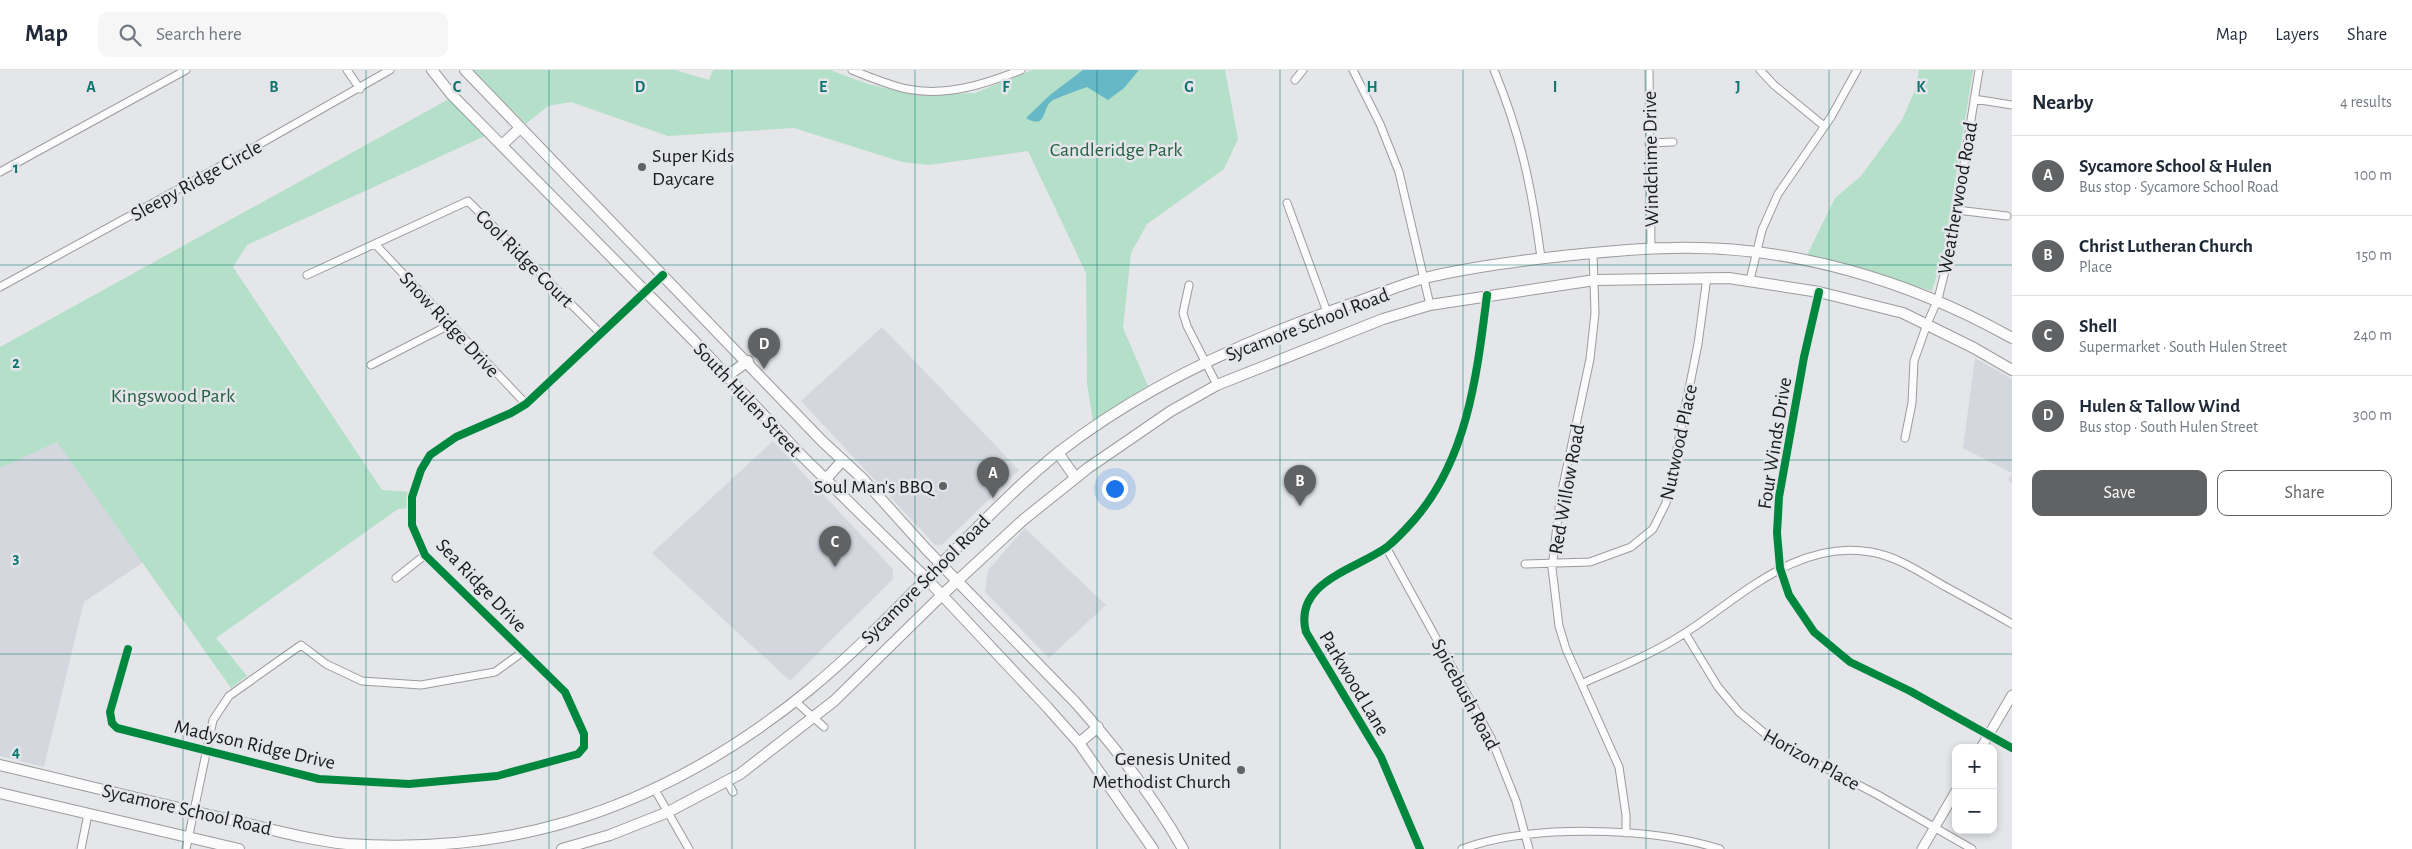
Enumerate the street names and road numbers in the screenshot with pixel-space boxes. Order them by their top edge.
street label: Windchime Drive [1640,91,1662,227]
street label: Weatherwood Road [1935,120,1981,276]
street label: Sleepy Ridge Circle [128,137,265,225]
street label: Cool Ridge Court [472,206,577,312]
street label: Snow Ridge Drive [396,268,503,381]
street label: Sycamore School Road [1223,285,1392,365]
street label: South Hulen Street [690,339,805,461]
street label: Four Winds Drive [1755,376,1795,511]
street label: Nutwood Place [1657,382,1701,502]
street label: Red Willow Road [1546,422,1588,556]
street label: Sycamore School Road [857,511,994,648]
street label: Sea Ridge Drive [432,535,530,636]
street label: Parkwood Lane [1315,628,1393,739]
street label: Spicebush Road [1427,636,1503,753]
street label: Madyson Ridge Drive [172,717,337,773]
street label: Horizon Place [1760,725,1863,795]
street label: Sycamore School Road [100,781,273,839]

